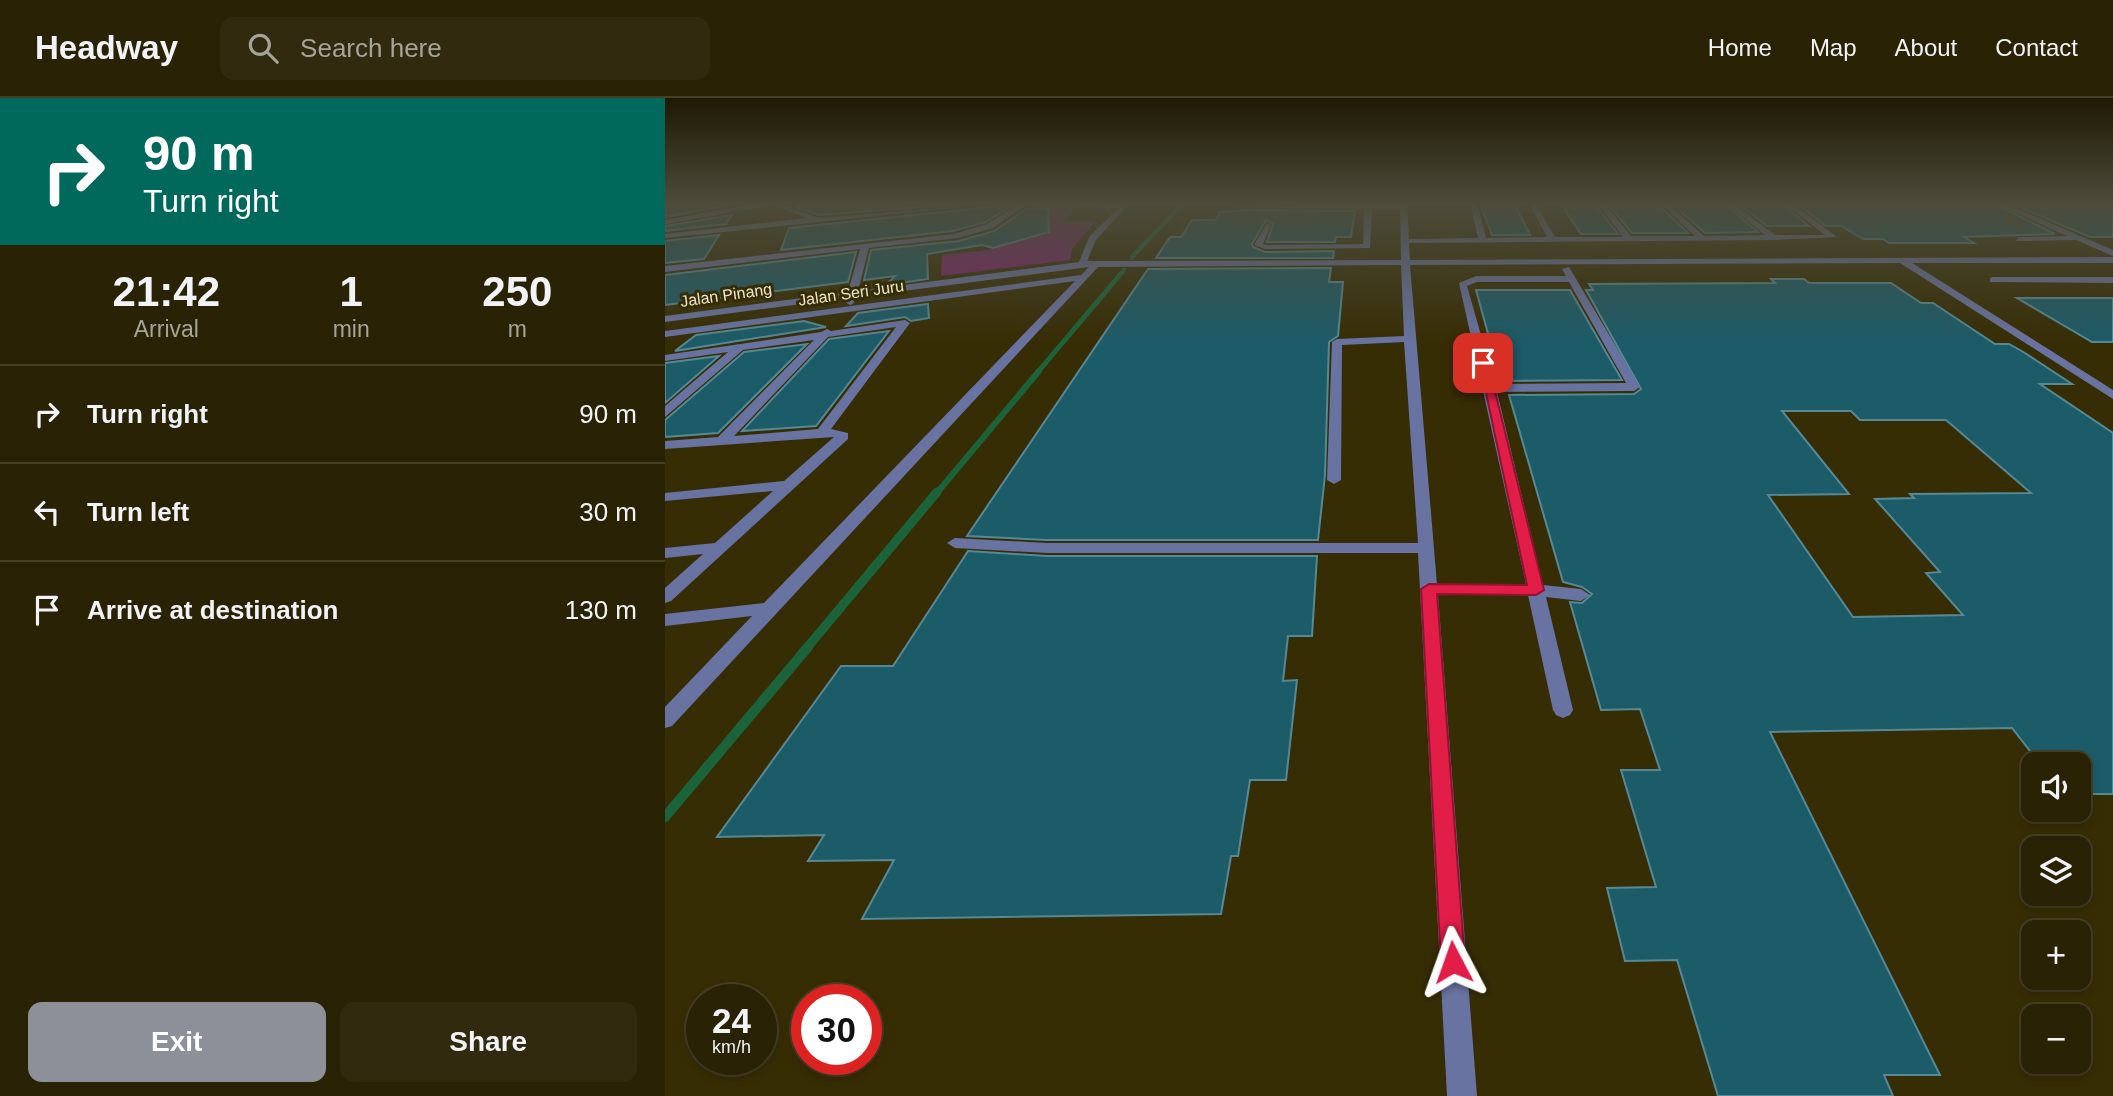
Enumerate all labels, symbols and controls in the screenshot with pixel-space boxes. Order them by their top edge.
search box [220,17,710,80]
text: Headway [35,29,178,66]
icon: search [244,29,282,67]
text: Search here [300,33,442,63]
text: Home [1708,34,1772,61]
text: Map [1810,34,1857,61]
text: About [1895,34,1957,61]
text: Contact [1995,34,2078,61]
icon: right [28,126,119,217]
text: 90 m [143,126,255,180]
text: Turn right [143,183,279,219]
text: 21:42 [113,268,220,315]
text: 1 [339,268,363,315]
text: 250 [482,268,552,315]
street label: Jalan Seri Juru [797,277,905,309]
street label: Jalan Pinang [679,280,773,310]
text: Arrival [134,316,199,342]
text: min [333,316,370,342]
text: m [508,316,527,342]
pin [1453,333,1513,393]
icon: arrive [1464,344,1502,382]
icon: right [28,395,66,433]
text: Turn right [87,399,208,429]
text: 90 m [579,399,637,429]
icon: left [28,493,66,531]
text: Turn left [87,497,189,527]
text: 30 m [579,497,637,527]
icon: arrive [28,591,66,629]
text: Arrive at destination [87,595,338,625]
text: 130 m [565,595,637,625]
map controls [2021,752,2091,1074]
button: sound [2021,752,2091,822]
button: layers [2021,836,2091,906]
button: + [2021,920,2091,990]
position arrow [1416,925,1490,999]
speed limit sign: 30 [791,984,882,1075]
text: 24 [712,1001,751,1040]
button: Exit [28,1002,326,1082]
button: Share [340,1002,637,1082]
button: − [2021,1004,2091,1074]
text: km/h [712,1037,751,1057]

